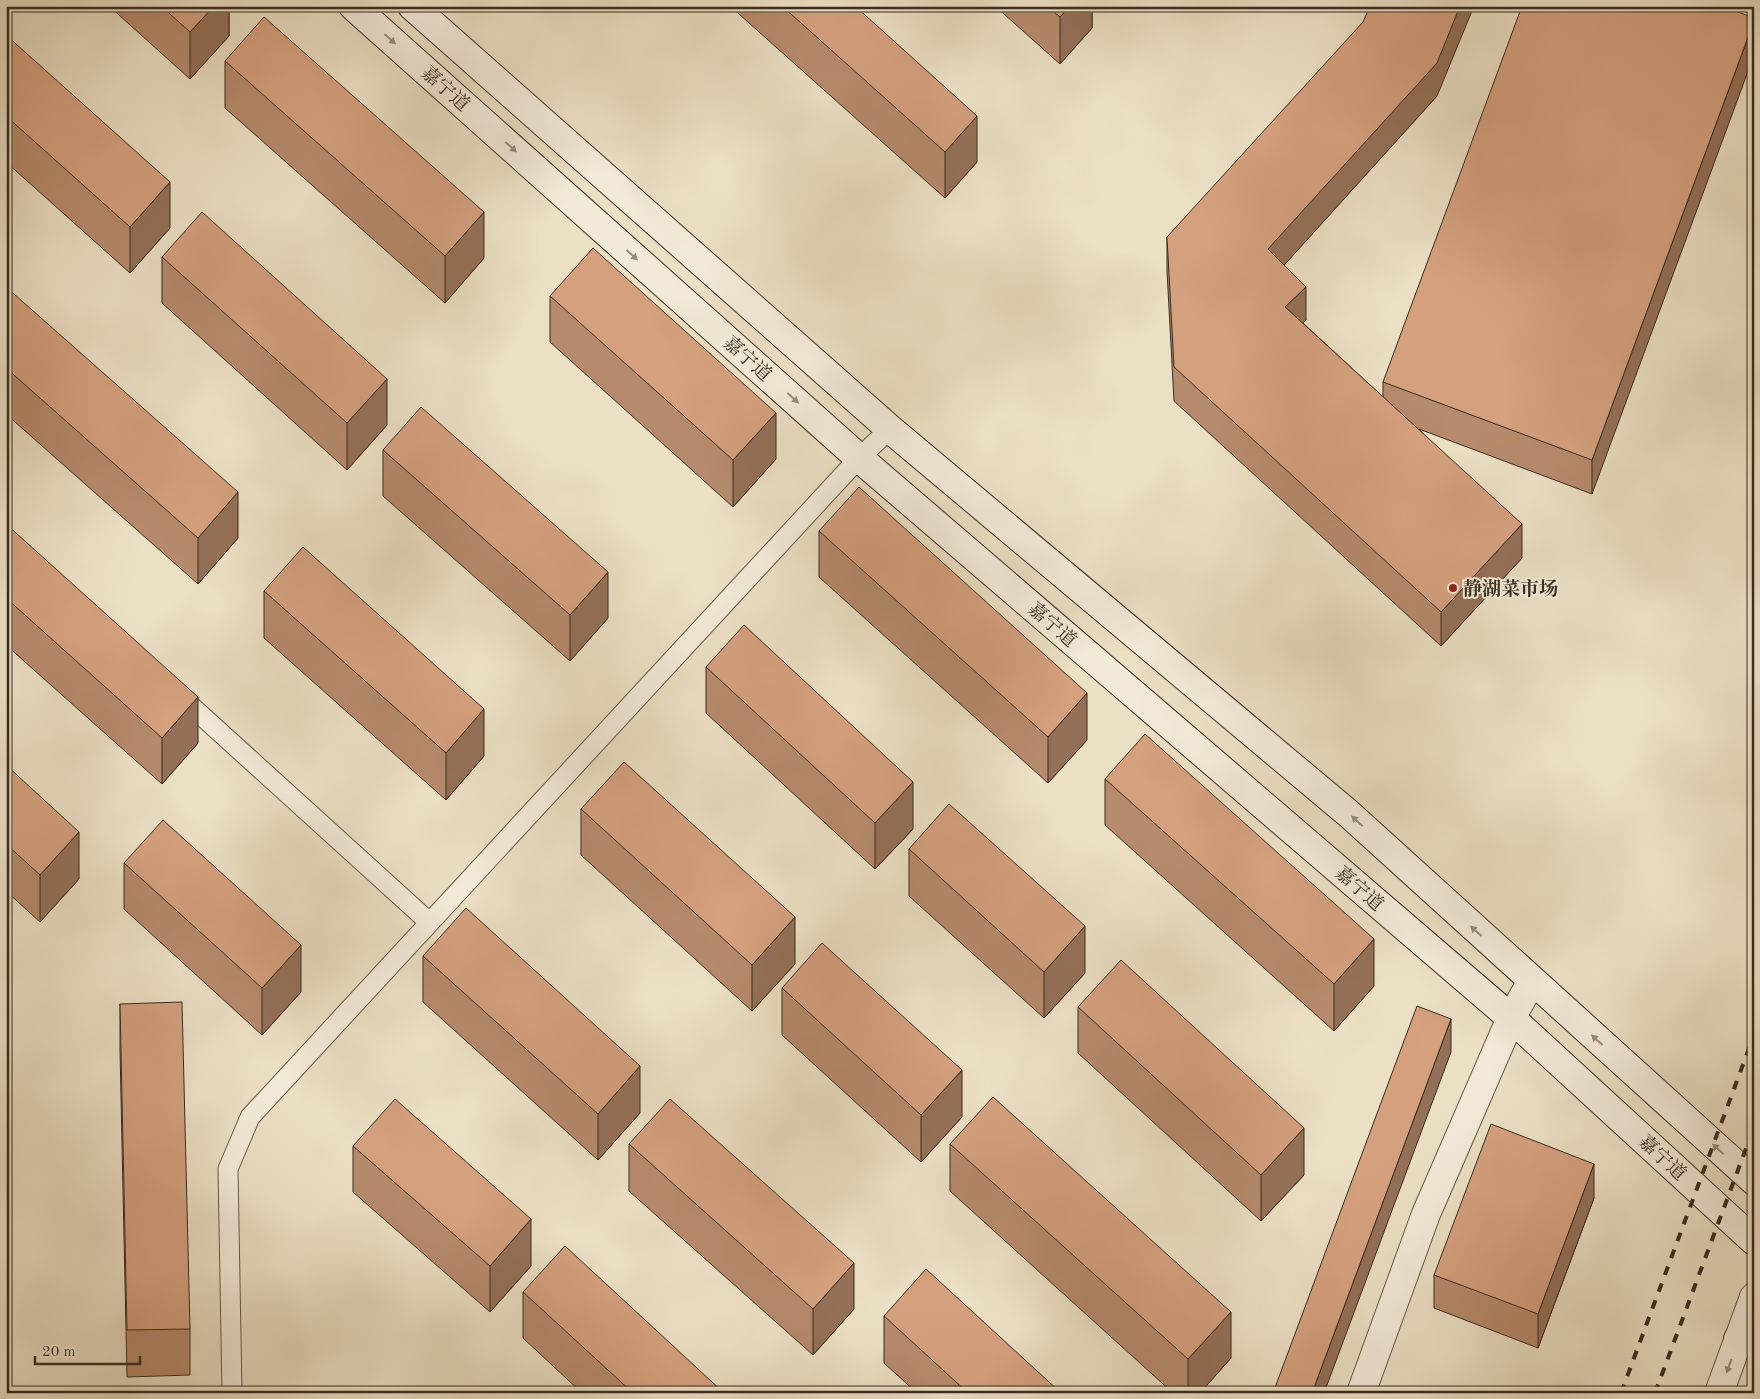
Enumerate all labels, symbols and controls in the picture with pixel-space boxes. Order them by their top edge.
one-way arrow [383,33,395,45]
street label: 嘉宁道 [417,62,473,116]
one-way arrow [505,141,517,152]
one-way arrow [626,249,638,261]
street label: 嘉宁道 [719,332,775,386]
one-way arrow [786,392,798,404]
place label: 静湖菜市场 [1463,578,1558,600]
marker: 静湖菜市场 [1447,582,1459,594]
street label: 嘉宁道 [1024,599,1080,652]
one-way arrow [1351,815,1363,827]
street label: 嘉宁道 [1331,863,1387,916]
one-way arrow [1471,925,1483,937]
one-way arrow [1591,1034,1603,1046]
street label: 嘉宁道 [1634,1131,1690,1185]
one-way arrow [1711,1143,1724,1154]
scale bar [35,1334,140,1366]
text: 20 m [42,1345,76,1360]
one-way arrow [1725,1359,1733,1374]

